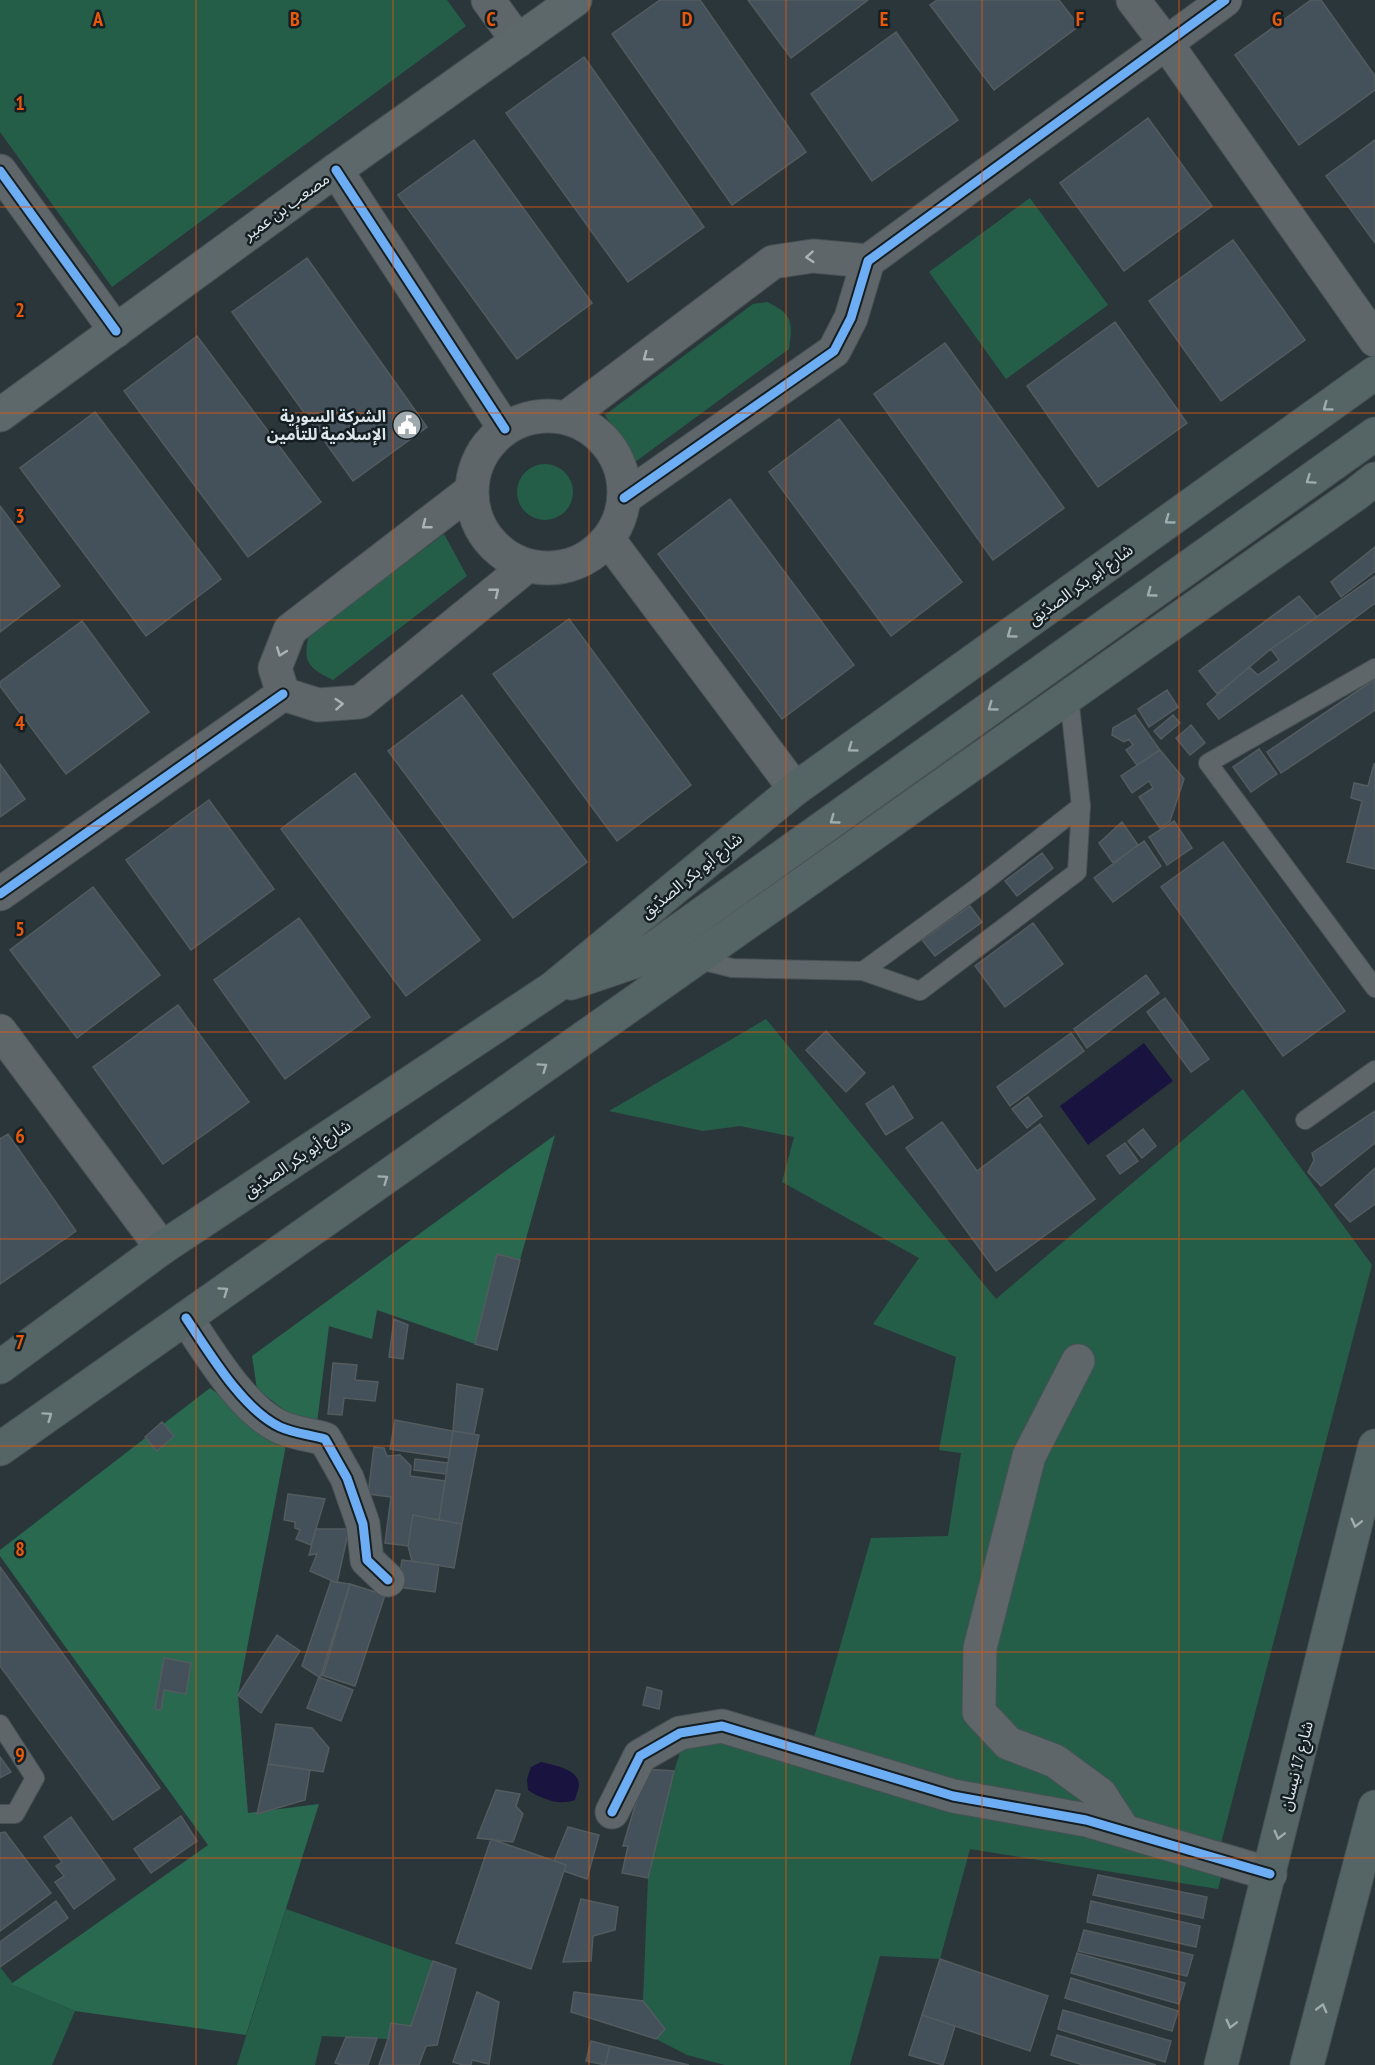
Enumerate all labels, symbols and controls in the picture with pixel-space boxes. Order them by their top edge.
text: A [92,6,104,32]
text: B [290,6,300,32]
text: C [486,6,496,32]
text: D [682,6,693,32]
text: E [880,6,888,32]
text: F [1076,6,1084,32]
text: G [1272,6,1282,32]
text: 1 [15,90,25,116]
street label: مصعب بن عمير [238,168,333,245]
one-way arrow [805,251,814,264]
text: 2 [15,297,25,323]
one-way arrow [643,350,654,361]
one-way arrow [1323,400,1334,411]
place label: الشركة السورية الإسلامية للتأمين [267,406,386,446]
public building icon: الشركة السورية الإسلامية للتأمين [391,409,423,441]
one-way arrow [1306,473,1317,484]
text: 3 [15,503,25,529]
one-way arrow [1165,513,1176,524]
one-way arrow [422,518,433,529]
street label: شارع أبو بكر الصدّيق [1024,539,1138,631]
one-way arrow [1147,586,1158,597]
one-way arrow [488,588,499,599]
one-way arrow [1006,627,1017,638]
one-way arrow [276,646,288,657]
one-way arrow [335,697,344,710]
one-way arrow [988,699,999,710]
text: 4 [15,710,25,736]
one-way arrow [848,741,859,752]
one-way arrow [829,813,840,824]
street label: شارع أبو بكر الصدّيق [636,828,748,924]
text: 5 [15,916,25,942]
one-way arrow [537,1063,548,1074]
street label: شارع أبو بكر الصدّيق [240,1115,356,1204]
text: 6 [15,1123,25,1149]
one-way arrow [377,1175,388,1186]
one-way arrow [218,1287,229,1298]
text: 7 [15,1329,25,1355]
one-way arrow [41,1412,52,1423]
one-way arrow [1351,1518,1364,1528]
text: 8 [15,1536,25,1562]
street label: شارع 17 نيسان [1275,1719,1320,1814]
text: 9 [15,1742,25,1768]
one-way arrow [1274,1830,1287,1840]
one-way arrow [1315,2004,1327,2014]
one-way arrow [1226,2019,1239,2029]

